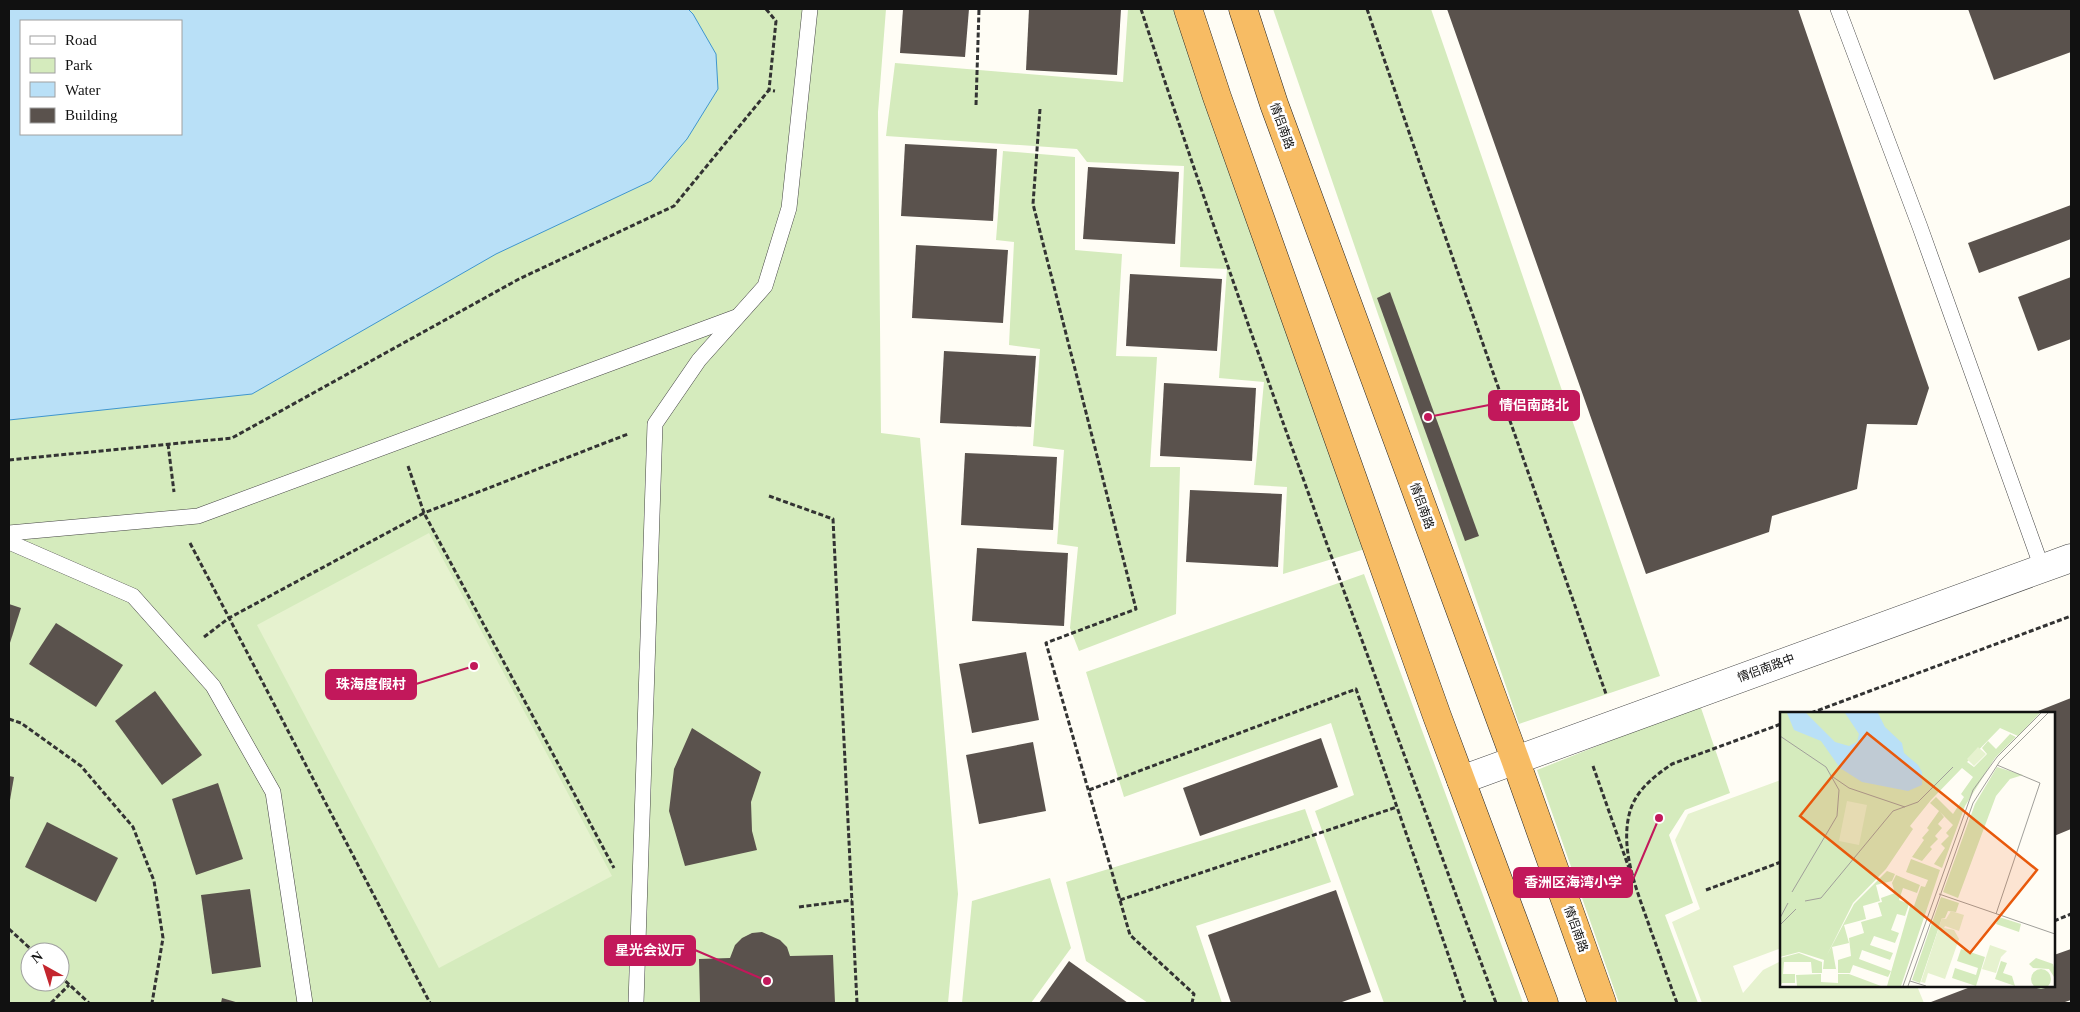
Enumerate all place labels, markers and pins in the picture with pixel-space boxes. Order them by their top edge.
callout: 情侣南路北 [1489,391,1579,420]
callout: 珠海度假村 [326,670,416,699]
callout: 香洲区海湾小学 [1514,868,1632,897]
callout: 星光会议厅 [605,936,695,965]

